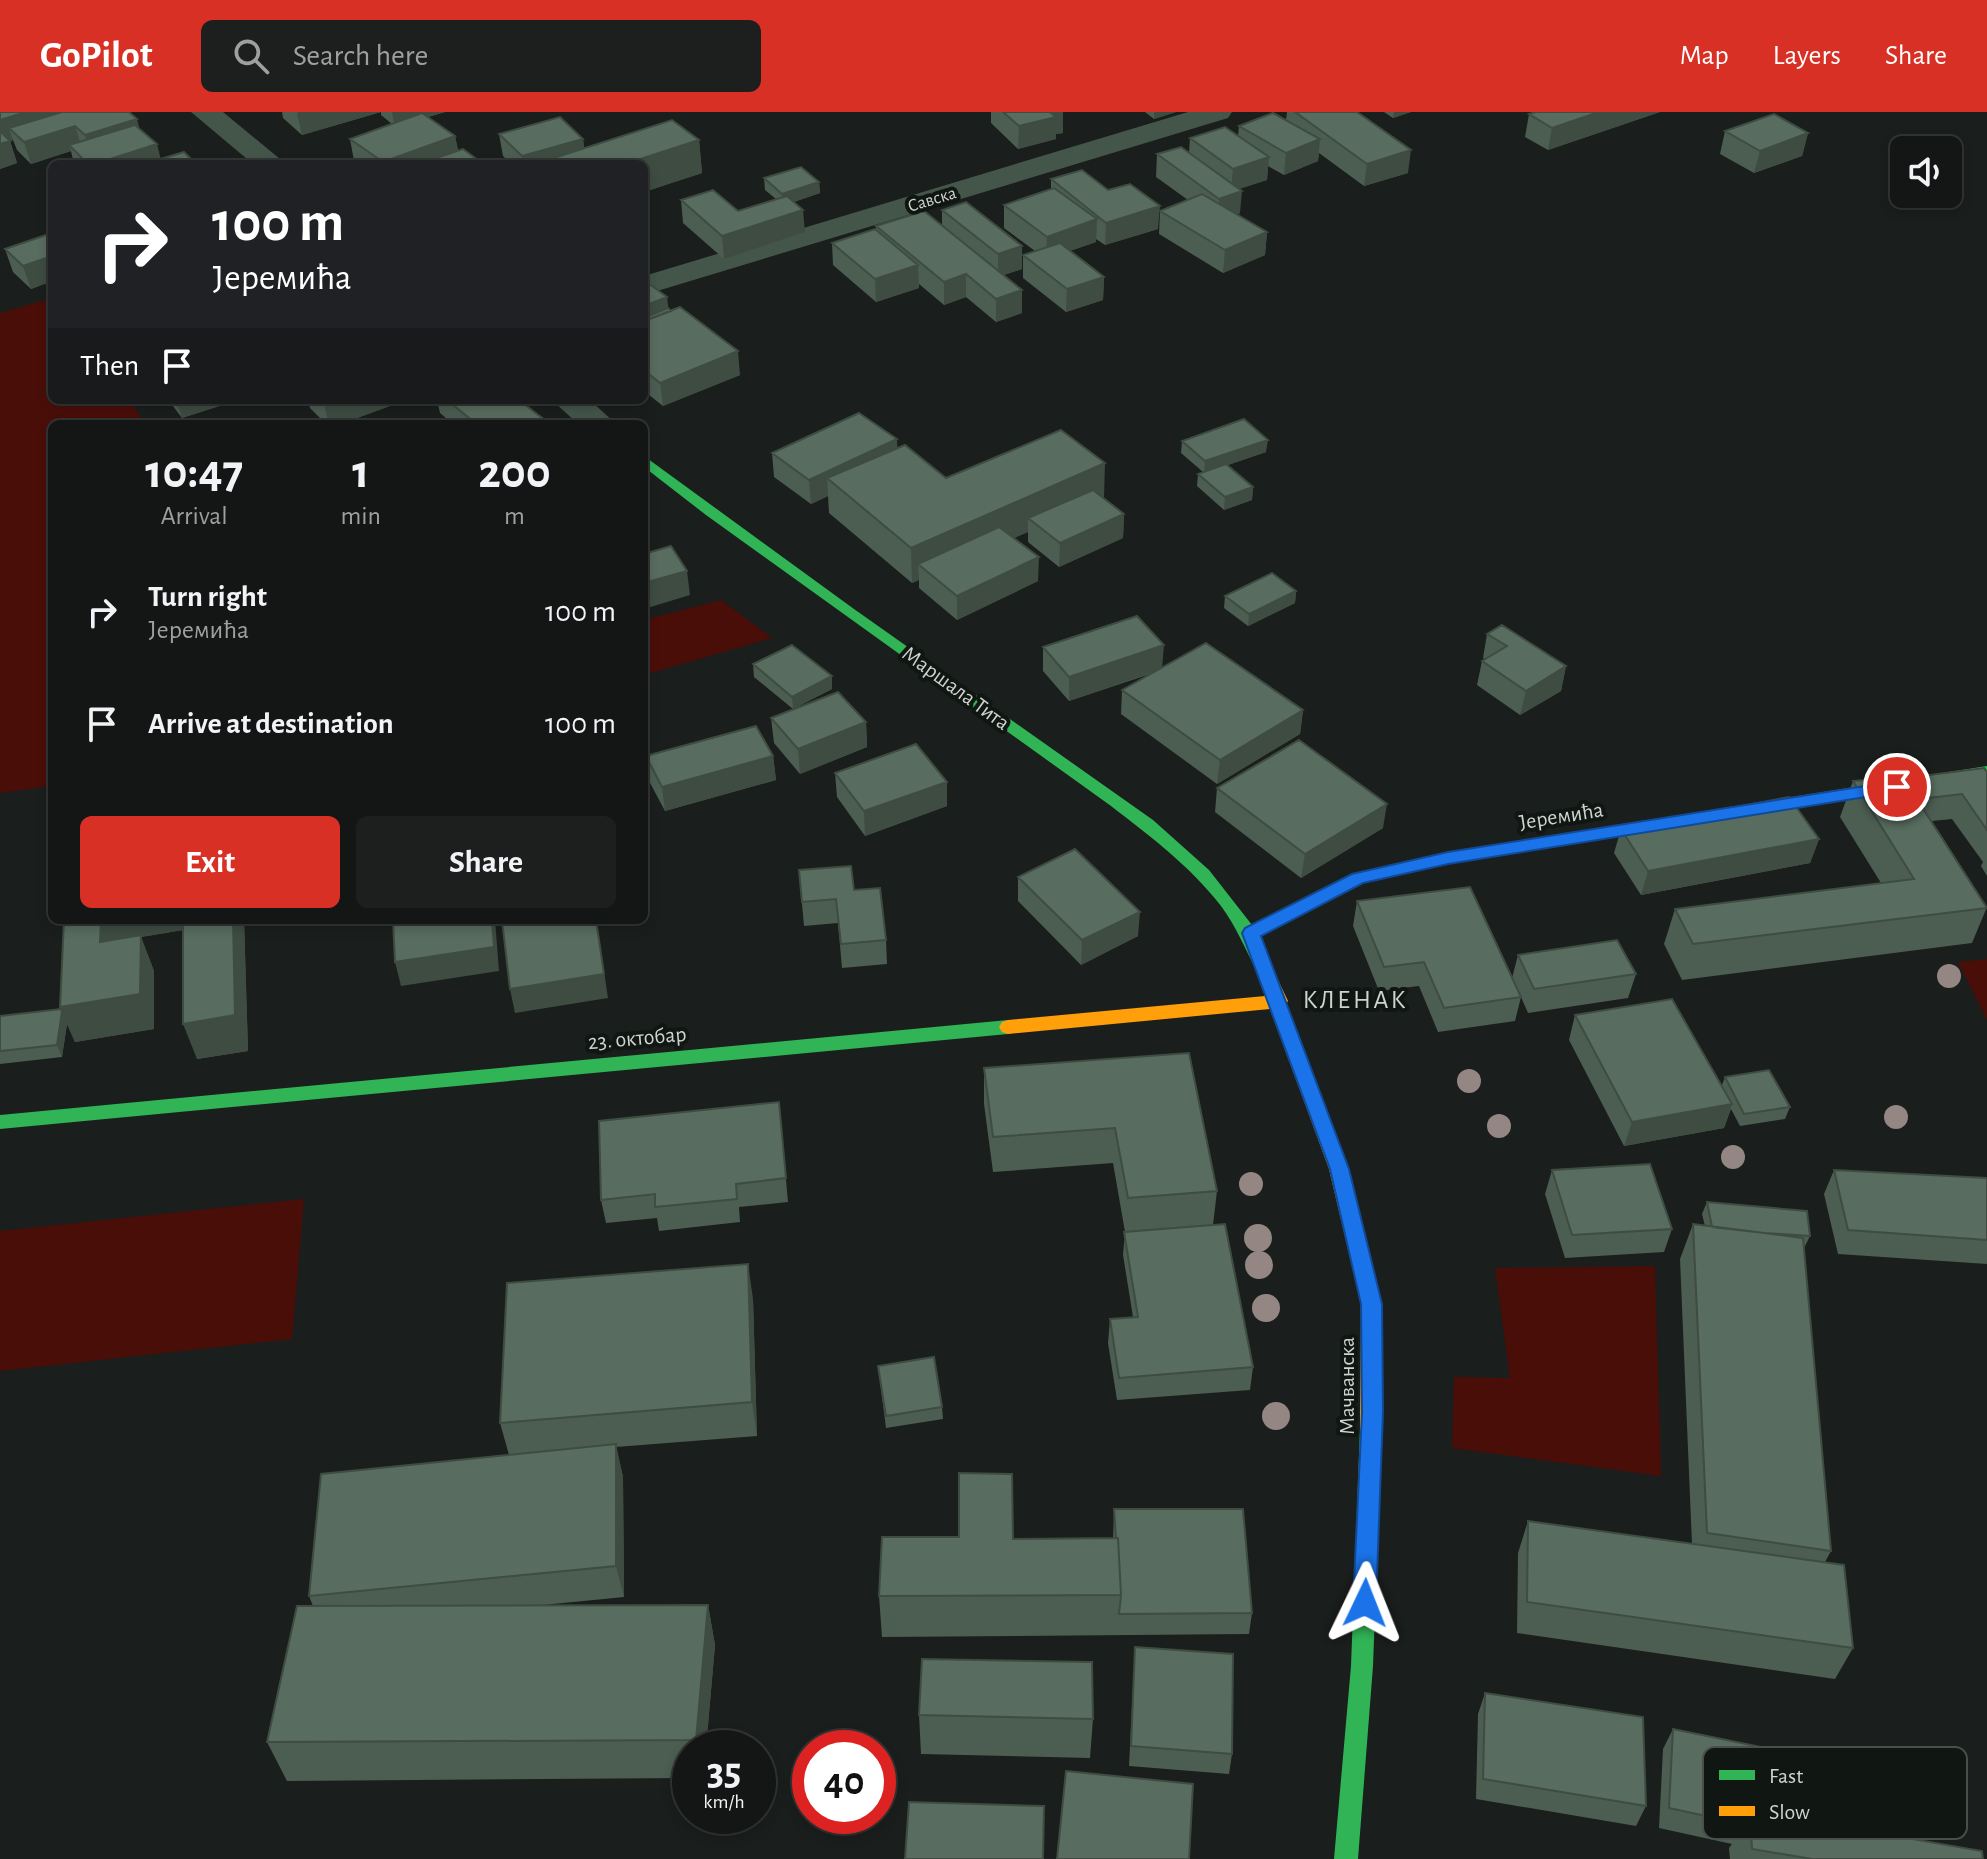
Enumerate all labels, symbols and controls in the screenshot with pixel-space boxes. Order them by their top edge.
search box [201,20,761,92]
icon: search [229,34,273,78]
text: GoPilot [40,37,153,75]
text: Search here [293,41,428,71]
text: Map [1680,42,1729,70]
text: Layers [1773,42,1841,70]
text: Share [1885,42,1947,70]
map controls [1890,136,1962,208]
button: sound [1890,136,1962,208]
street label: Савска [906,184,958,216]
icon: right [80,192,184,296]
text: 100 m [212,195,344,251]
text: Јеремића [212,260,352,296]
icon: arrive [155,344,199,388]
text: Then [80,351,139,381]
text: 10:47 [145,449,243,497]
text: 1 [352,449,369,497]
text: 200 [478,449,551,497]
text: Arrival [161,503,228,529]
text: min [341,503,381,529]
text: m [504,503,525,529]
text: Turn right [148,582,267,612]
icon: right [80,590,124,634]
text: 100 m [545,597,616,627]
text: Јеремића [148,617,249,643]
street label: Маршала Тита [898,642,1014,734]
icon: arrive [80,702,124,746]
text: Arrive at destination [148,709,394,739]
text: 100 m [545,709,616,739]
pin [1863,753,1931,821]
icon: arrive [1875,765,1919,809]
street label: Јеремића [1517,798,1605,834]
button: Exit [80,816,340,908]
button: Share [356,816,616,908]
district label: КЛЕНАК [1302,987,1408,1013]
street label: 23. октобар [587,1023,687,1053]
street label: Мачванска [1336,1337,1358,1435]
position arrow [1323,1561,1407,1645]
speed limit sign: 40 [792,1730,896,1834]
legend [1703,1747,1967,1839]
text: 35 [707,1752,741,1792]
text: Fast [1769,1765,1803,1787]
text: km/h [703,1792,745,1812]
text: Slow [1769,1801,1810,1823]

